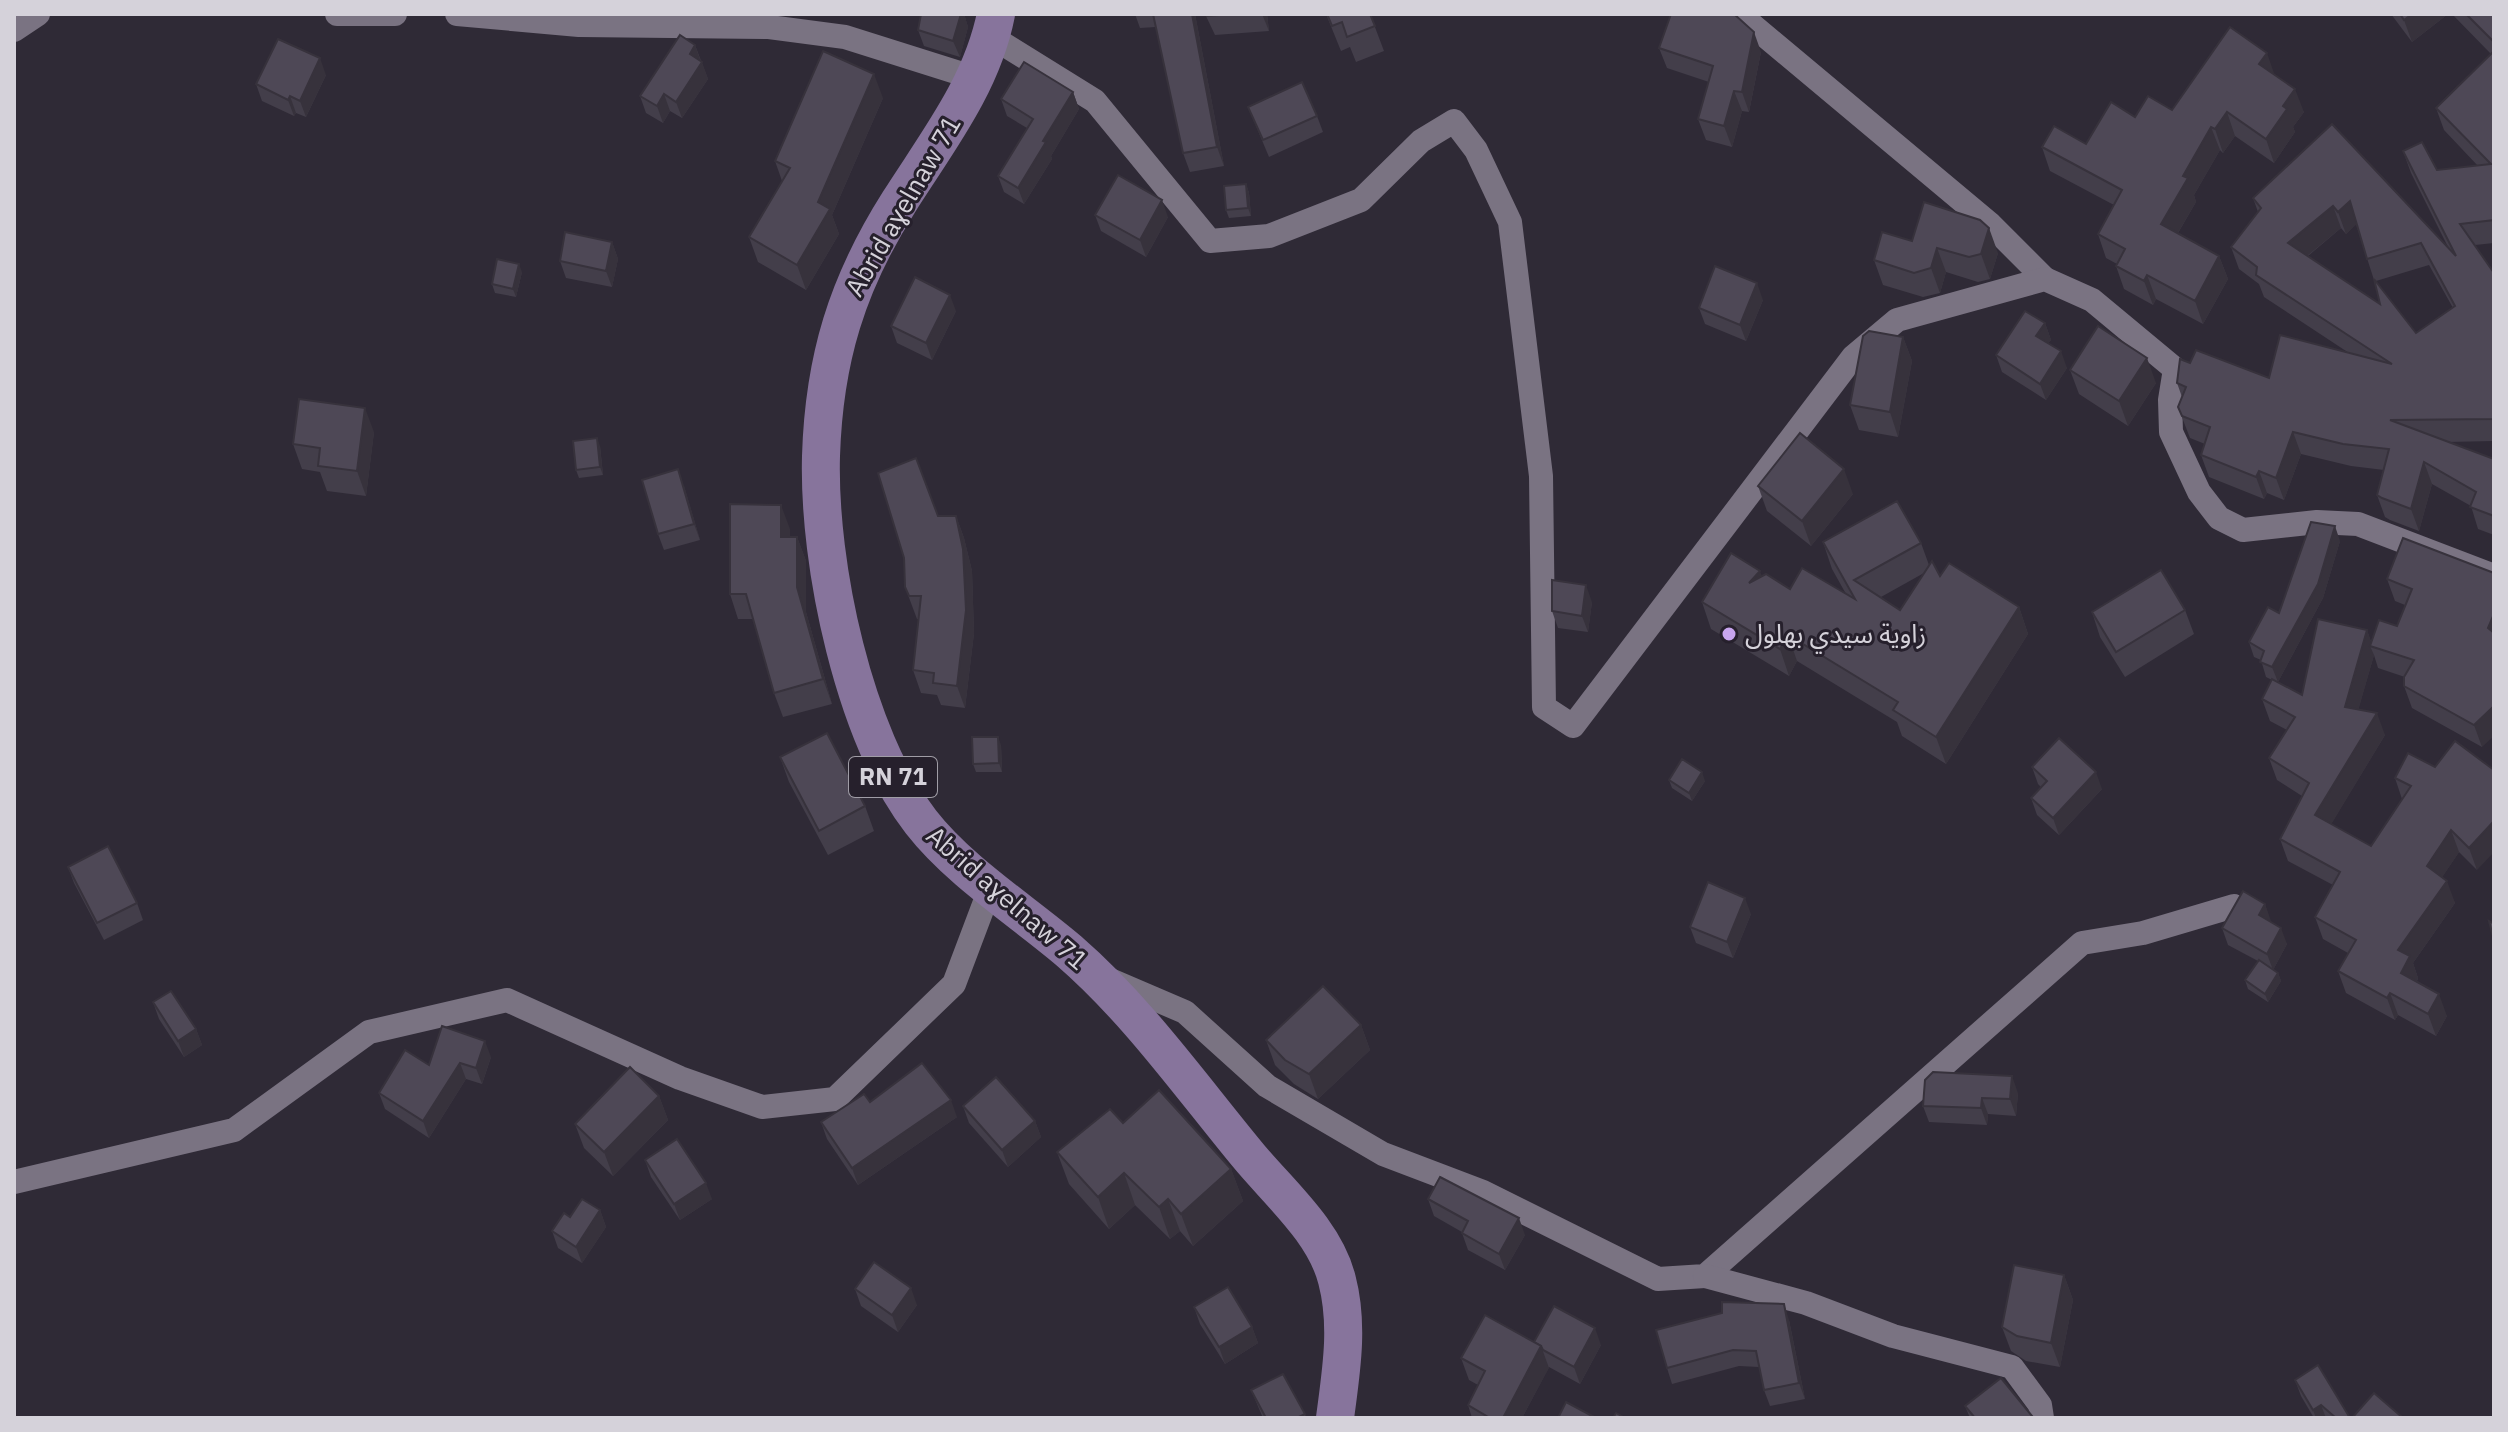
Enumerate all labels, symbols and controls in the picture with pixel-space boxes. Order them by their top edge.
street label: Abrid aɣelnaw 71 [837,109,968,302]
place label: زاوية سيدي بهلول [1745,616,1926,654]
marker: زاوية سيدي بهلول [1720,625,1738,643]
road number: RN 71 [849,757,937,797]
street label: Abrid aɣelnaw 71 [920,818,1095,977]

